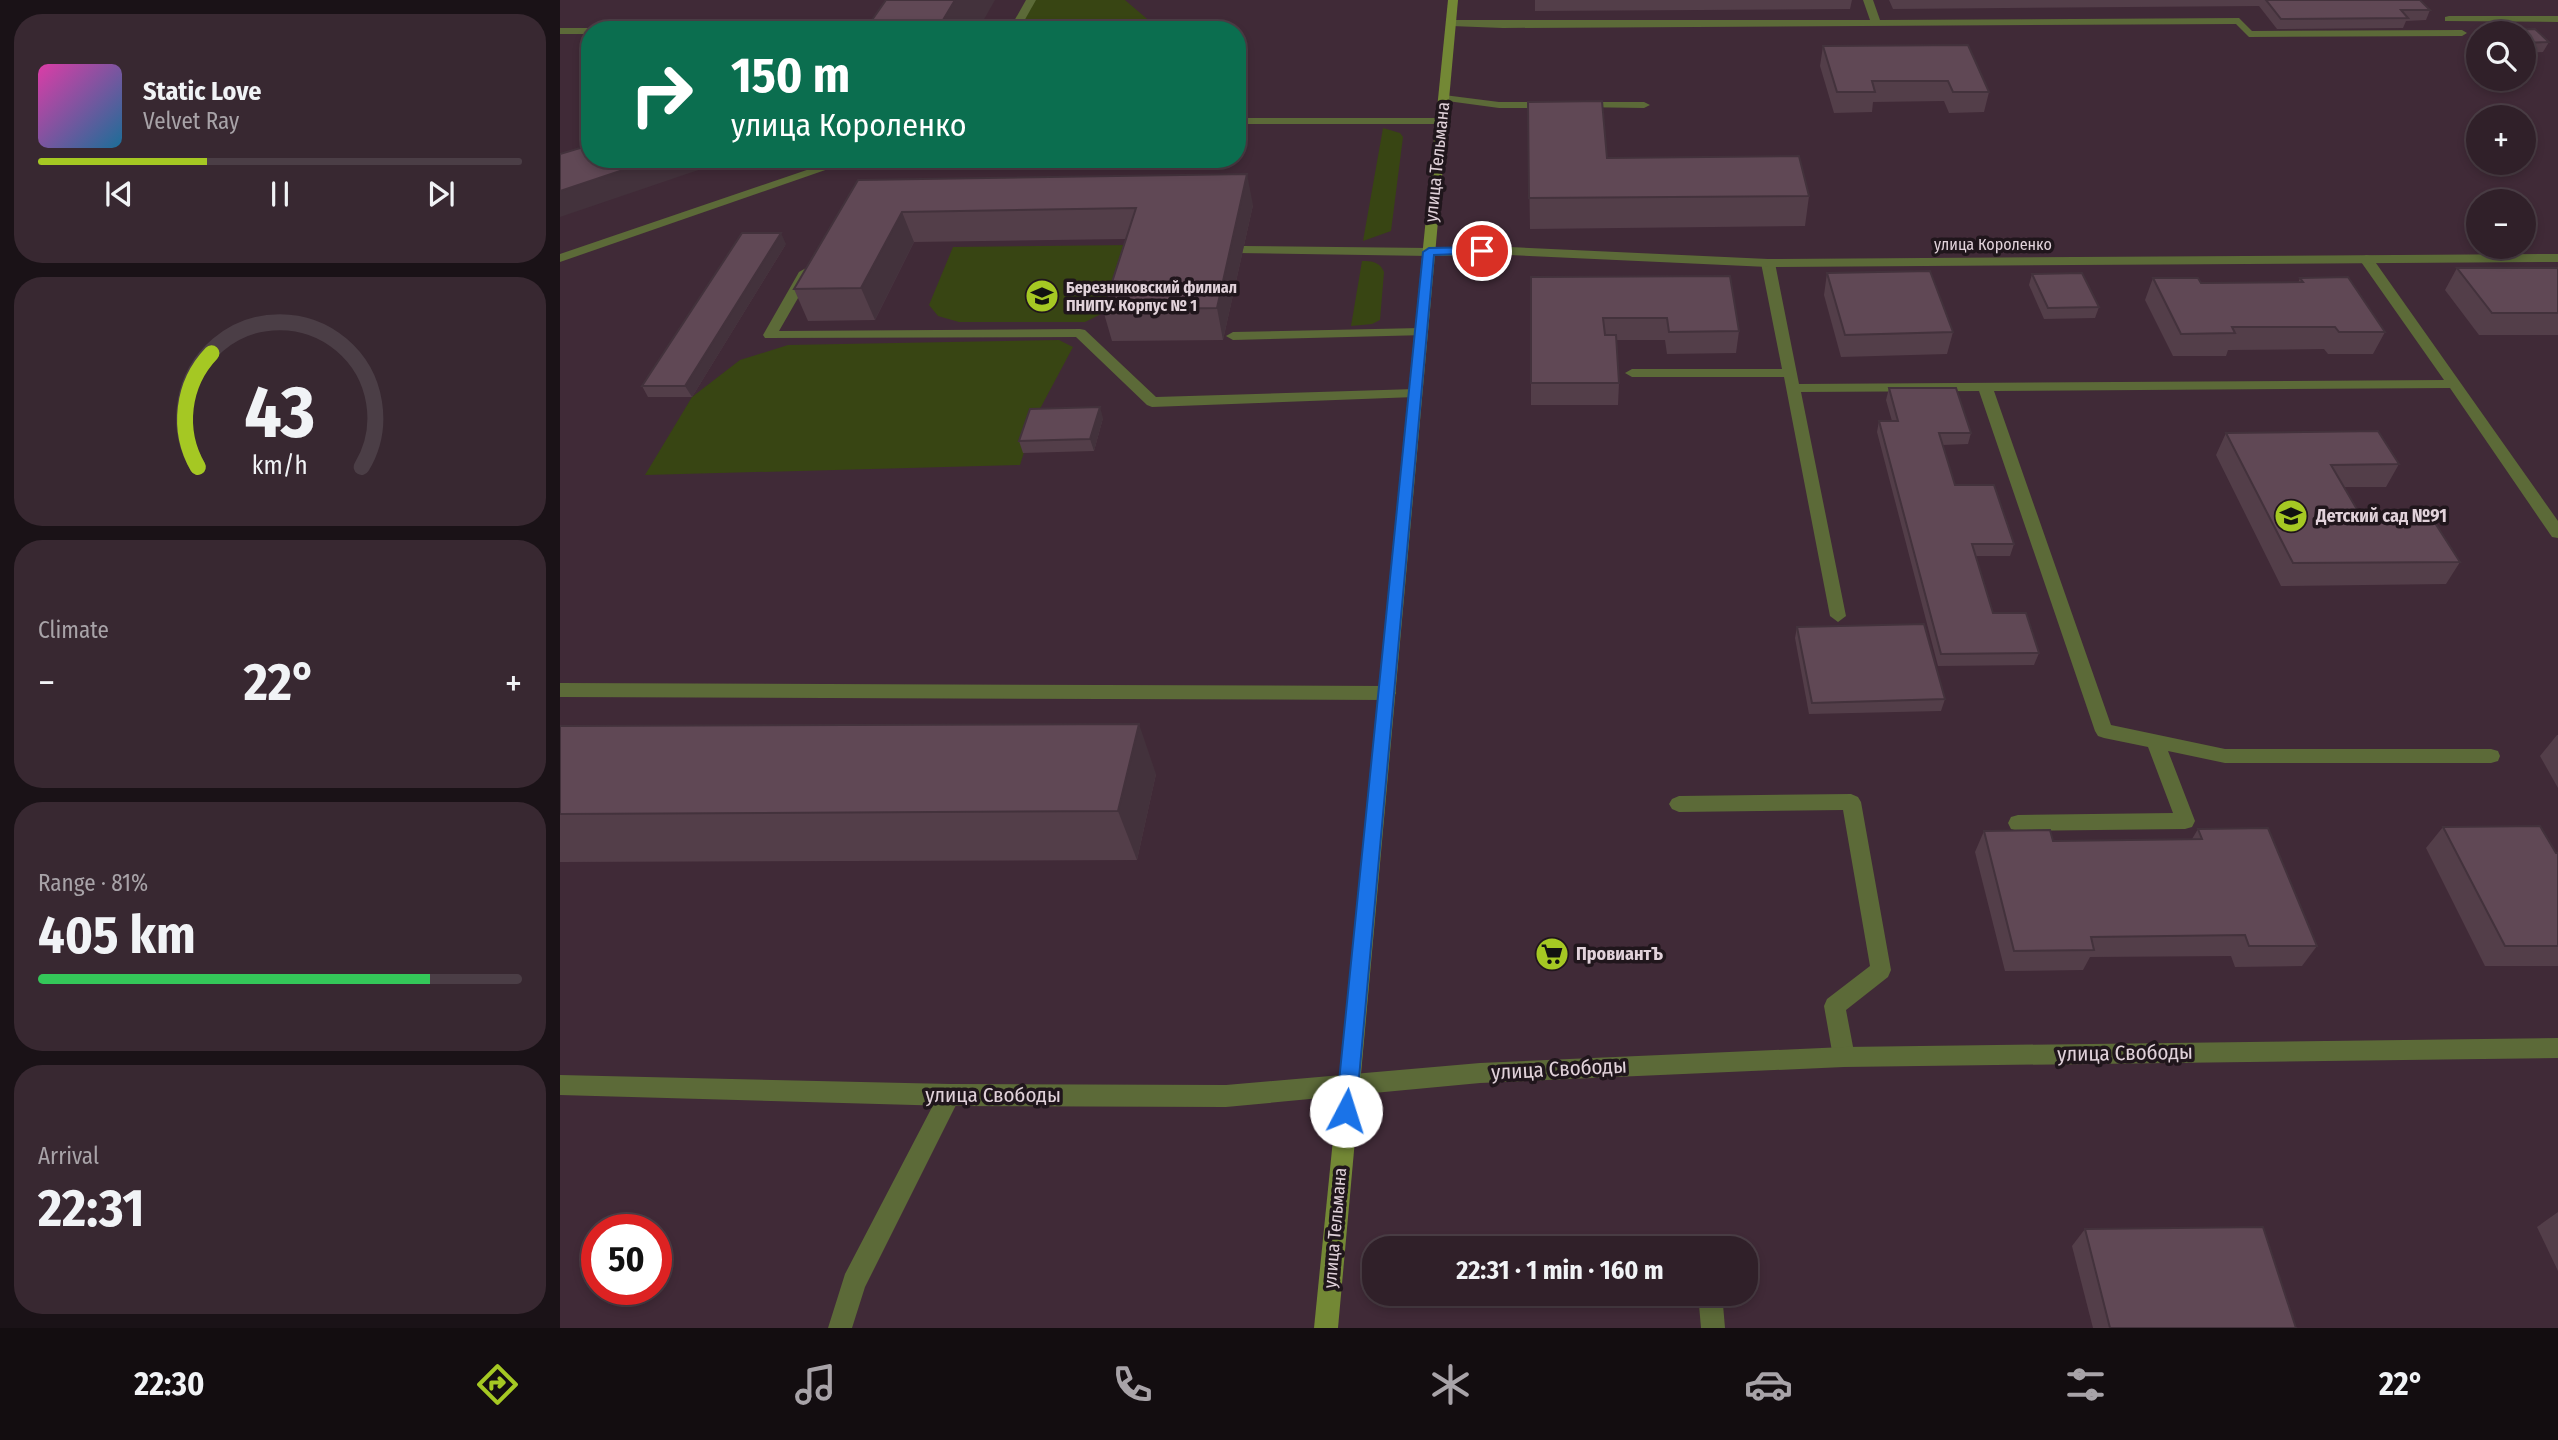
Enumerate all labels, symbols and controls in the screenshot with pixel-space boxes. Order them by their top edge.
map controls [2466,21,2536,259]
button: search [2466,21,2536,91]
text: 150 m [731,46,850,105]
icon: right [616,49,707,140]
text: Static Love [143,76,261,107]
street label: улица Тельмана [1420,100,1454,223]
button: + [2466,105,2536,175]
text: улица Короленко [731,106,967,144]
text: Velvet Ray [143,107,239,135]
icon: previous [100,175,138,213]
icon: pause [261,175,299,213]
icon: next [422,175,460,213]
button: − [2466,189,2536,259]
pin [1452,221,1512,281]
icon: arrive [1463,232,1501,270]
street label: улица Короленко [1934,235,2052,254]
school or university icon: Березниковский филиал ПНИПУ. Корпус № 1 [1023,277,1061,315]
place label: Березниковский филиал ПНИПУ. Корпус № 1 [1066,278,1237,315]
text: 43 [244,370,316,457]
text: km/h [252,451,308,481]
school or university icon: Детский сад №91 [2272,497,2310,535]
place label: Детский сад №91 [2315,505,2447,527]
text: Climate [38,616,109,644]
text: 22° [244,651,316,714]
text: − [38,660,55,706]
text: + [505,660,522,706]
text: Range · 81% [38,869,148,897]
text: 405 km [38,904,196,967]
supermarket icon: ПровиантЪ [1533,935,1571,973]
place label: ПровиантЪ [1576,943,1663,965]
street label: улица Свободы [2057,1039,2193,1067]
street label: улица Свободы [1491,1052,1627,1086]
position arrow [1309,1074,1383,1148]
street label: улица Свободы [925,1082,1061,1108]
text: Arrival [38,1142,99,1170]
street label: улица Тельмана [1319,1167,1351,1289]
text: 22:31 [38,1177,144,1240]
speed limit sign: 50 [581,1214,672,1305]
text: 22:31 · 1 min · 160 m [1456,1255,1664,1286]
icon: directions [473,1360,522,1409]
icon: music [791,1360,840,1409]
icon: phone [1108,1360,1157,1409]
icon: climate [1426,1360,1475,1409]
icon: car [1744,1360,1793,1409]
icon: filters [2061,1360,2110,1409]
text: 22:30 [134,1365,204,1403]
text: 22° [2379,1365,2424,1403]

